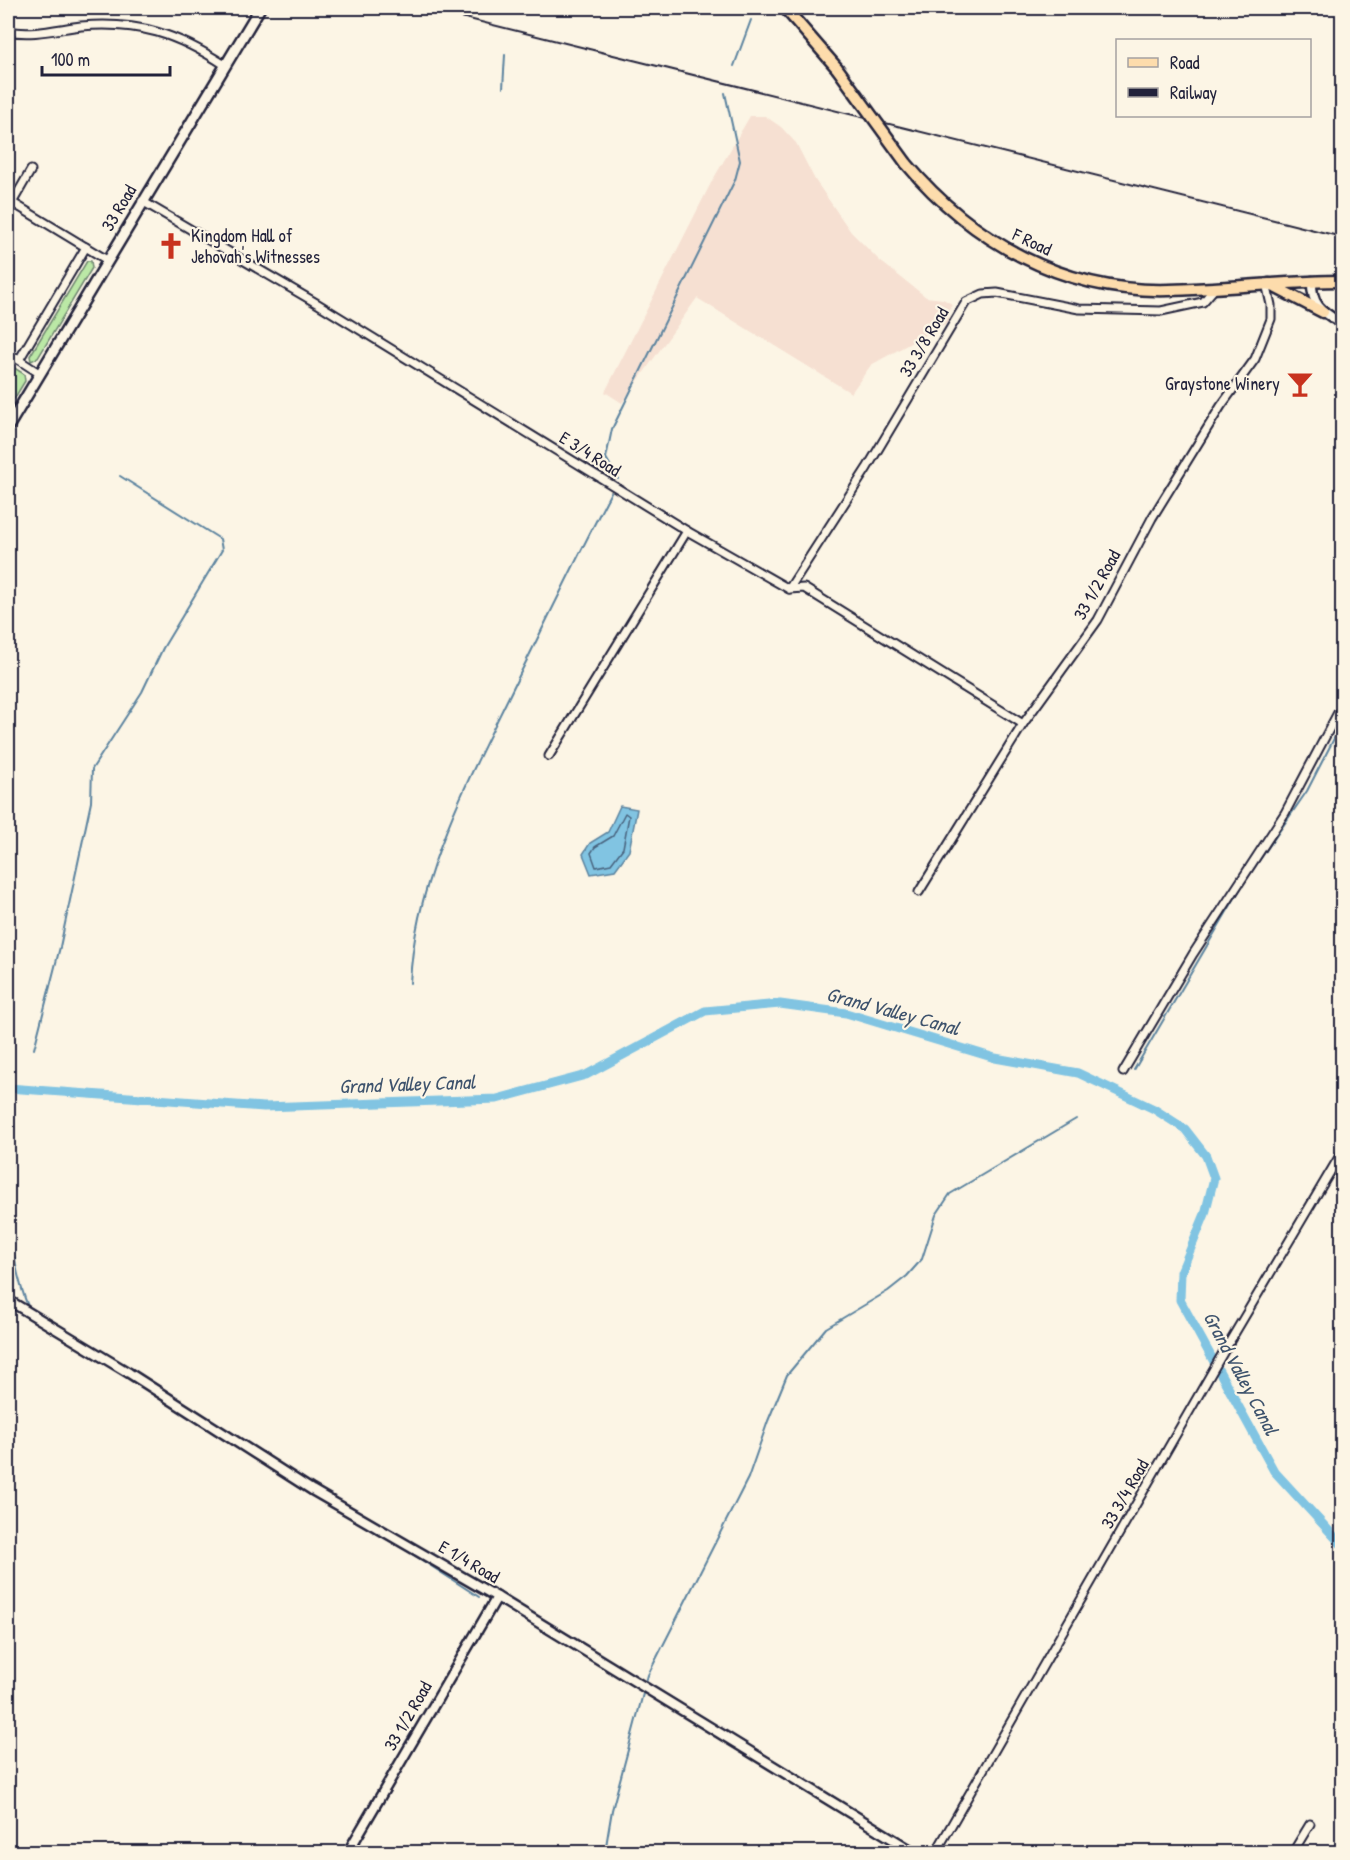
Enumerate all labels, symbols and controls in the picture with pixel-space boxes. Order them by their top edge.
scale bar [42,39,170,77]
legend [1116,39,1311,117]
text: 100 m [51,47,90,72]
text: Road [1170,50,1200,75]
text: Railway [1170,80,1217,105]
street label: 33 Road [95,180,142,236]
street label: F Road [1008,221,1056,261]
place label: Kingdom Hall of Jehovah's Witnesses [191,223,320,269]
church icon: Kingdom Hall of Jehovah's Witnesses [156,231,186,261]
street label: 33 3/8 Road [893,302,954,381]
bar icon: Graystone Winery [1285,369,1315,399]
place label: Graystone Winery [1165,371,1280,396]
street label: E 3/4 Road [555,425,626,482]
street label: 33 1/2 Road [1067,545,1126,624]
water label: Grand Valley Canal [824,980,964,1043]
water label: Grand Valley Canal [338,1068,477,1100]
water label: Grand Valley Canal [1197,1306,1286,1441]
street label: 33 3/4 Road [1095,1454,1154,1533]
street label: E 1/4 Road [434,1534,504,1589]
street label: 33 1/2 Road [378,1676,438,1755]

